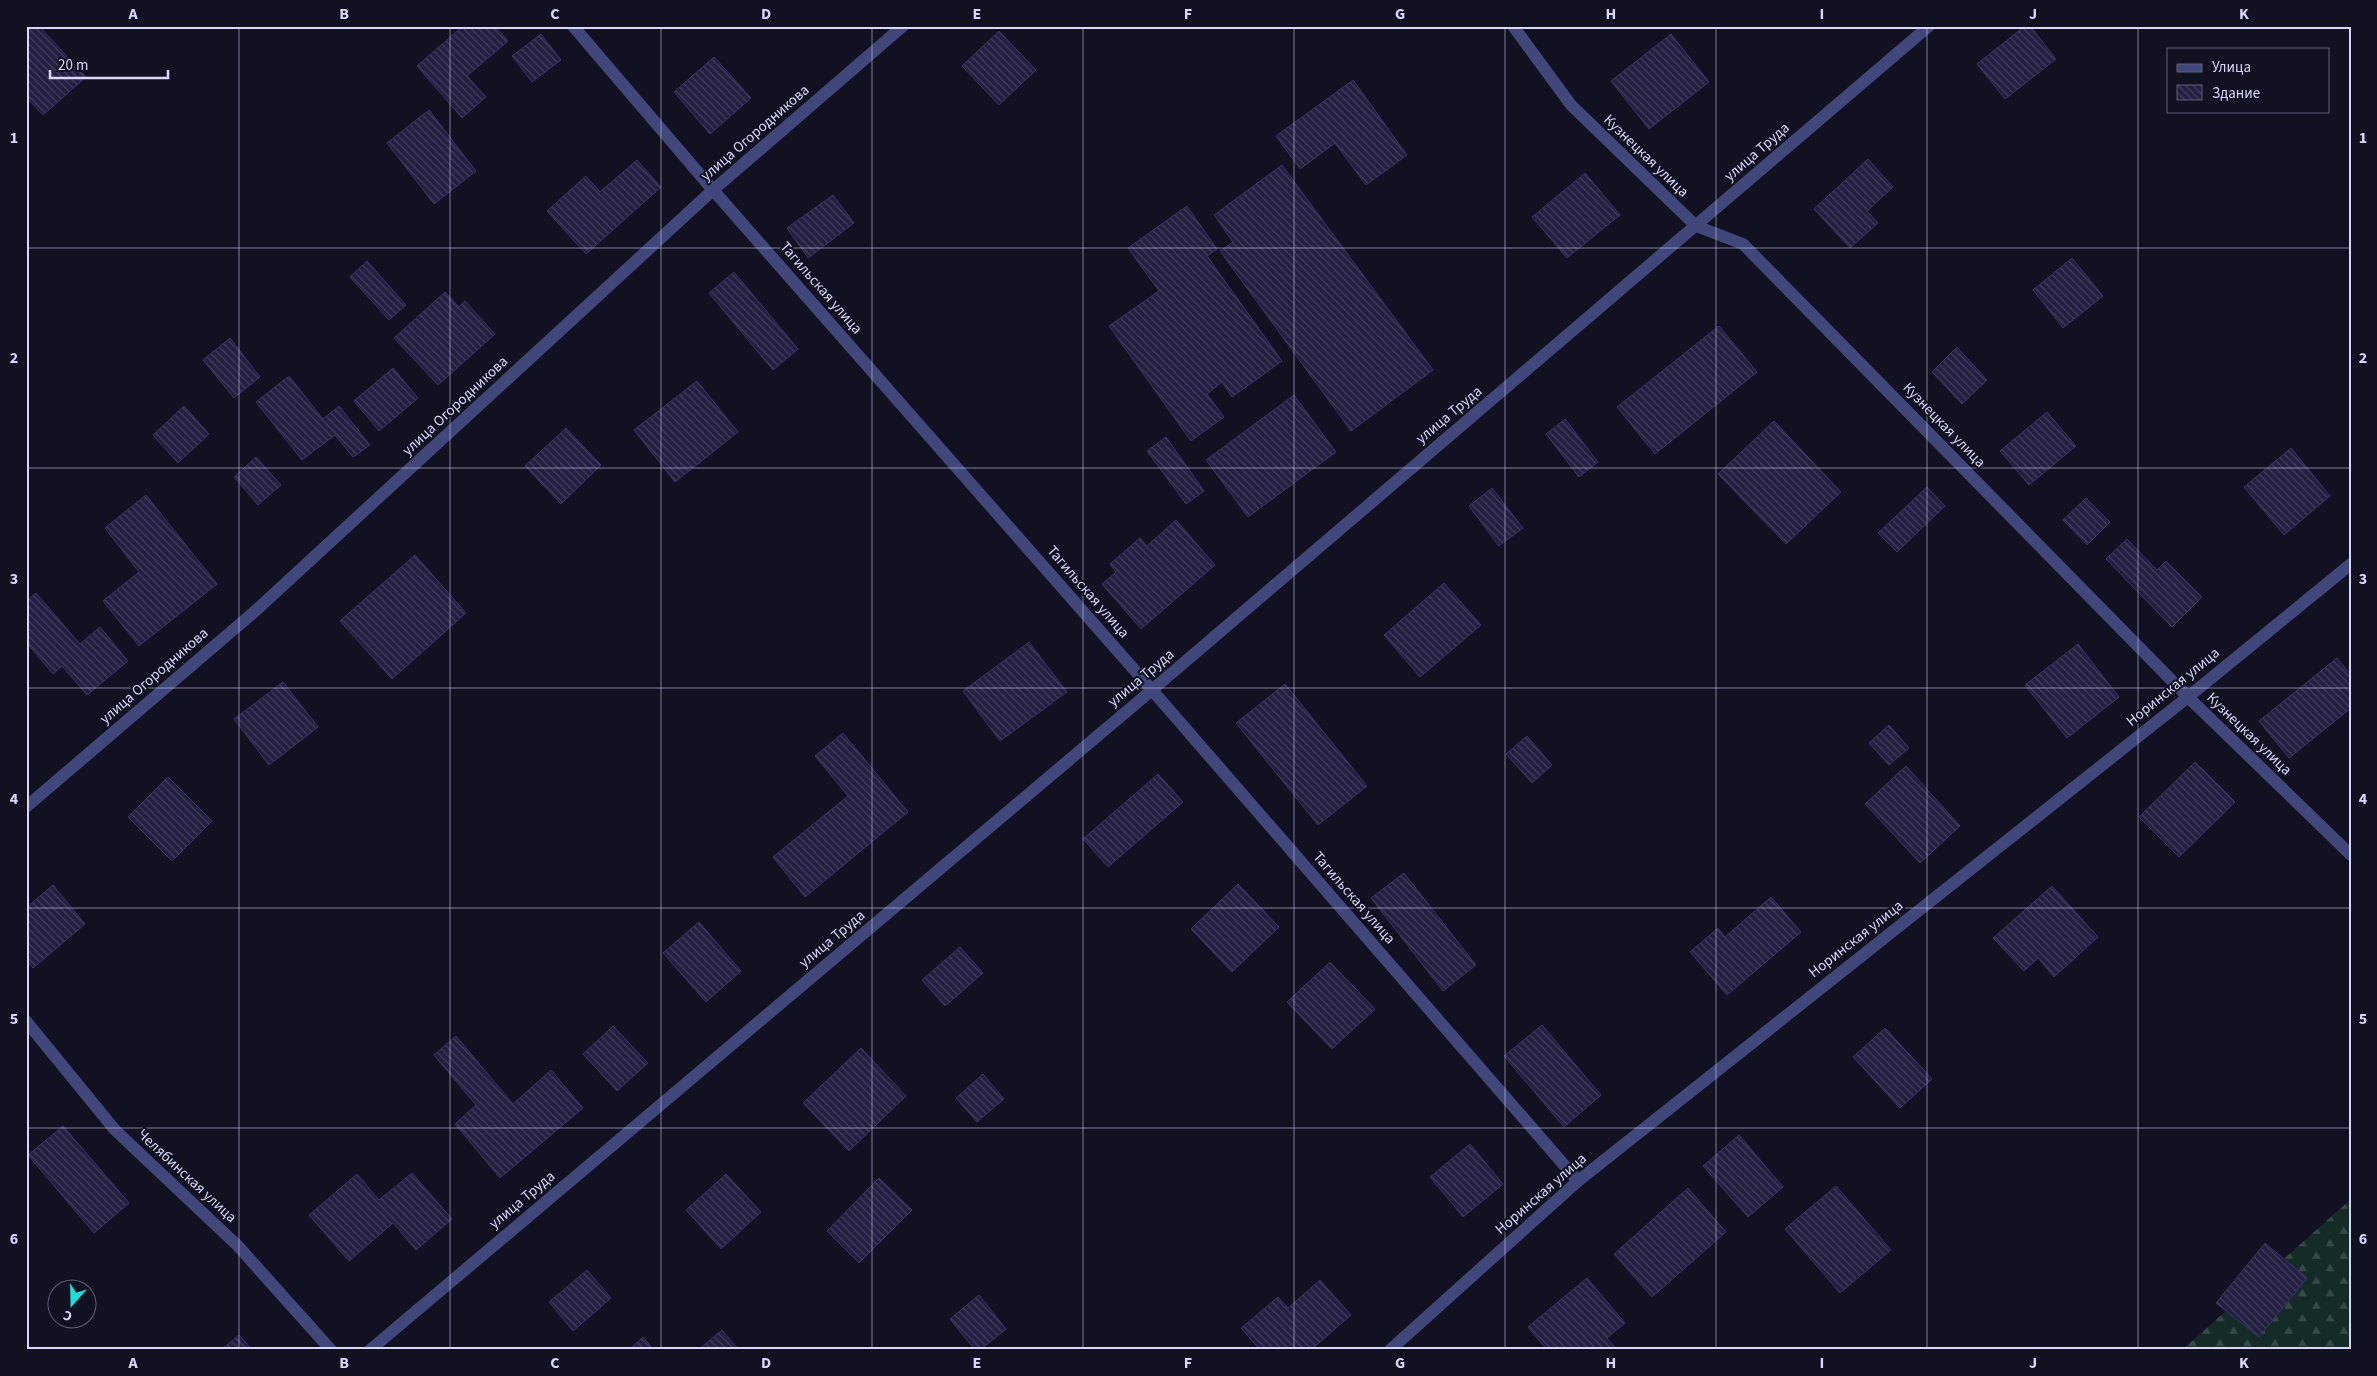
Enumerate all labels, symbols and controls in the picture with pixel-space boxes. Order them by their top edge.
text: A [127,3,138,25]
text: B [339,3,349,25]
text: C [550,3,560,25]
text: D [761,3,771,25]
text: E [973,3,981,25]
text: F [1184,3,1192,25]
text: G [1395,3,1405,25]
text: H [1606,3,1616,25]
text: I [1820,3,1824,25]
text: J [2029,3,2037,25]
text: K [2239,3,2249,25]
scale bar [50,48,168,80]
legend [2167,48,2330,112]
text: 20 m [58,55,88,76]
text: Улица [2212,57,2251,78]
street label: улица Огородникова [696,80,814,186]
text: Здание [2212,83,2260,104]
street label: Кузнецкая улица [1599,110,1693,202]
street label: улица Труда [1720,118,1794,186]
text: 1 [10,127,18,149]
text: 1 [2359,127,2367,149]
street label: Тагильская улица [775,237,867,339]
text: 2 [10,347,18,369]
text: 2 [2359,347,2367,369]
street label: улица Огородникова [397,351,513,461]
street label: Кузнецкая улица [1898,378,1990,472]
street label: улица Труда [1411,381,1487,449]
street label: Тагильская улица [1042,541,1134,643]
text: 3 [10,568,18,590]
text: 3 [2359,568,2367,590]
street label: улица Огородникова [95,623,213,729]
street label: Норинская улица [2122,643,2224,731]
street label: улица Труда [1103,644,1179,712]
street label: Кузнецкая улица [2202,688,2296,780]
text: 4 [10,788,19,810]
text: 4 [2359,788,2368,810]
street label: Тагильская улица [1308,847,1400,949]
street label: Норинская улица [1804,895,1908,983]
street label: улица Труда [794,905,870,973]
text: 5 [10,1008,18,1030]
text: 5 [2359,1008,2367,1030]
street label: Челябинская улица [133,1124,241,1228]
street label: Норинская улица [1491,1148,1591,1240]
street label: улица Труда [484,1166,560,1234]
text: 6 [10,1228,18,1250]
text: 6 [2359,1228,2367,1250]
north arrow [48,1278,98,1328]
text: С [61,1304,75,1326]
text: A [127,1352,138,1374]
text: B [339,1352,349,1374]
text: C [550,1352,560,1374]
text: D [761,1352,771,1374]
text: E [973,1352,981,1374]
text: F [1184,1352,1192,1374]
text: G [1395,1352,1405,1374]
text: H [1606,1352,1616,1374]
text: I [1820,1352,1824,1374]
text: J [2029,1352,2037,1374]
text: K [2239,1352,2249,1374]

